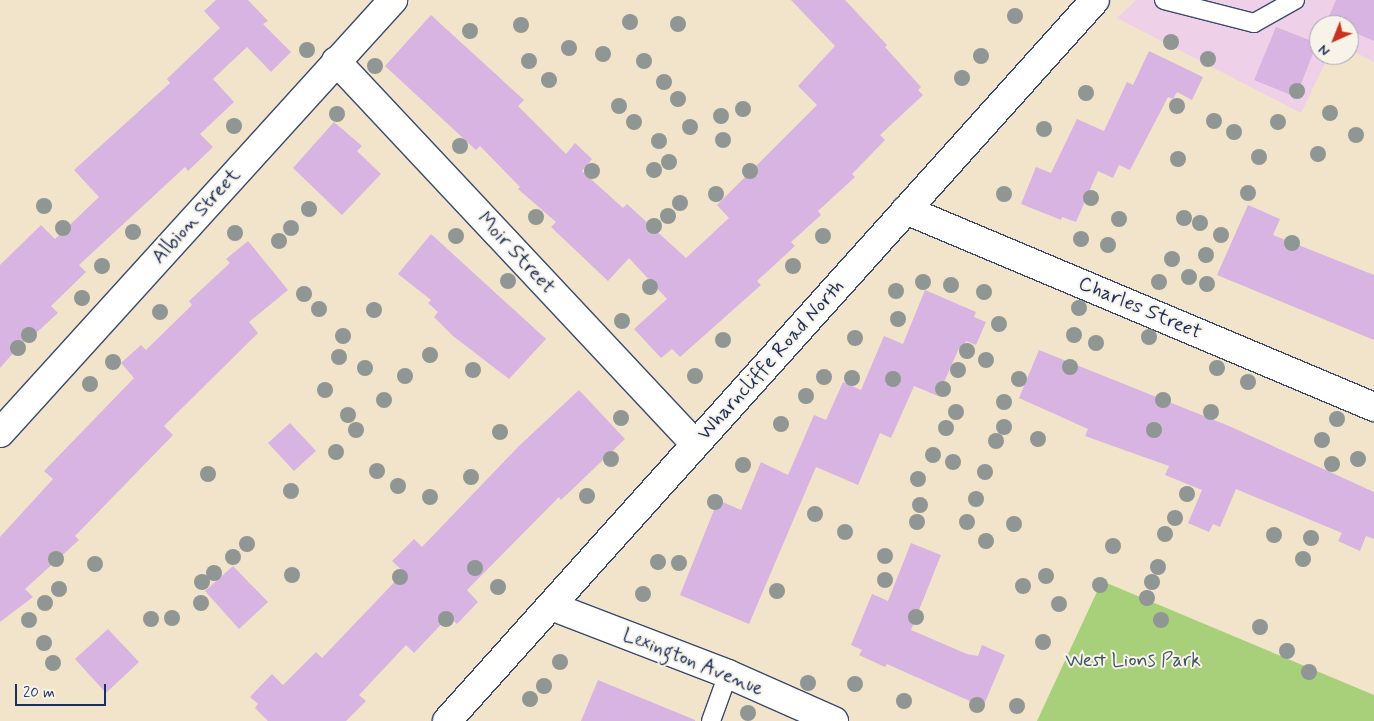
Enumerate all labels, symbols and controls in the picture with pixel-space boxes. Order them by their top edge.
north arrow [1309,15,1359,65]
text: N [1315,40,1334,60]
street label: Albion Street [147,163,245,269]
street label: Moir Street [472,207,560,299]
street label: Charles Street [1075,271,1205,345]
street label: Wharncliffe Road North [694,276,848,444]
street label: Lexington Avenue [620,623,766,701]
park label: West Lions Park [1065,648,1201,672]
scale bar [18,674,109,706]
text: 20 m [23,683,55,703]

